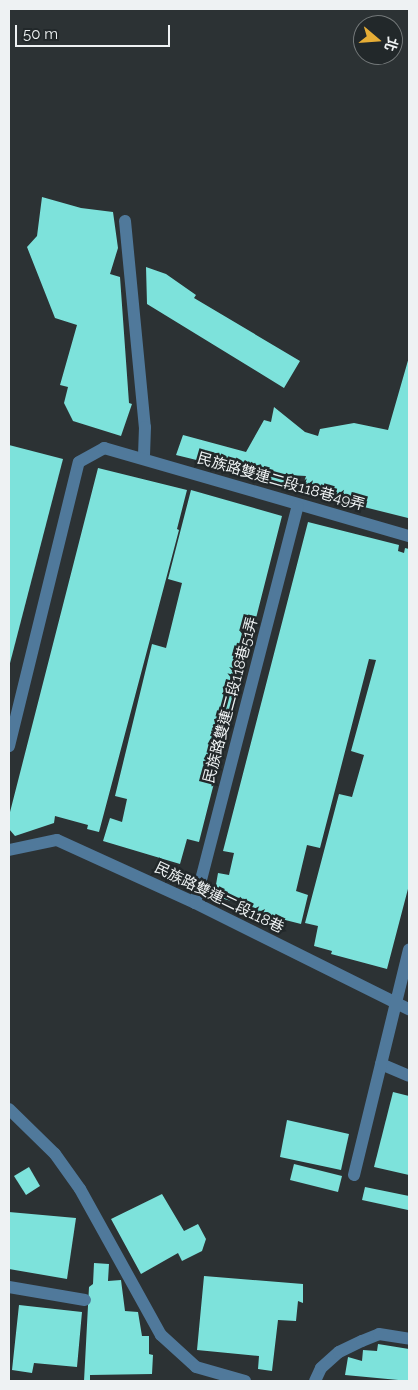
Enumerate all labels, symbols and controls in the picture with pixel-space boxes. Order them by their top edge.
scale bar [18,15,172,47]
north arrow [353,15,403,65]
text: 50 m [23,25,58,43]
text: 北 [382,35,401,53]
street label: 民族路雙連二段118巷49弄 [195,449,367,515]
street label: 民族路雙連二段118巷51弄 [200,615,262,785]
street label: 民族路雙連二段118巷 [151,859,287,937]

